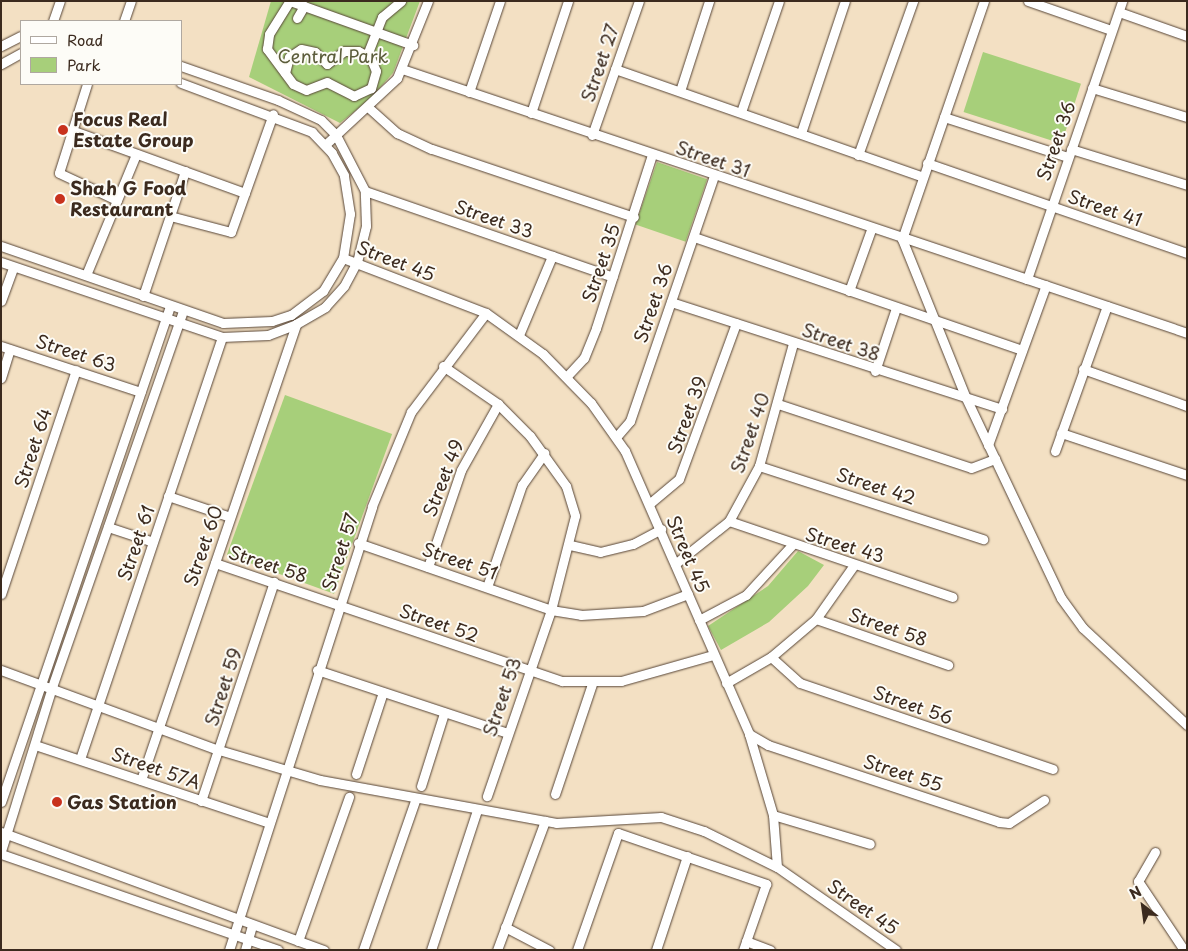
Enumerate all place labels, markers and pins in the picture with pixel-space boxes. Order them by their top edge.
place label: Focus Real Estate Group [73,109,194,152]
marker: Focus Real Estate Group [57,124,69,136]
place label: Shah G Food Restaurant [70,178,186,220]
marker: Shah G Food Restaurant [54,193,66,205]
place label: Gas Station [67,791,176,813]
marker: Gas Station [51,796,63,808]

